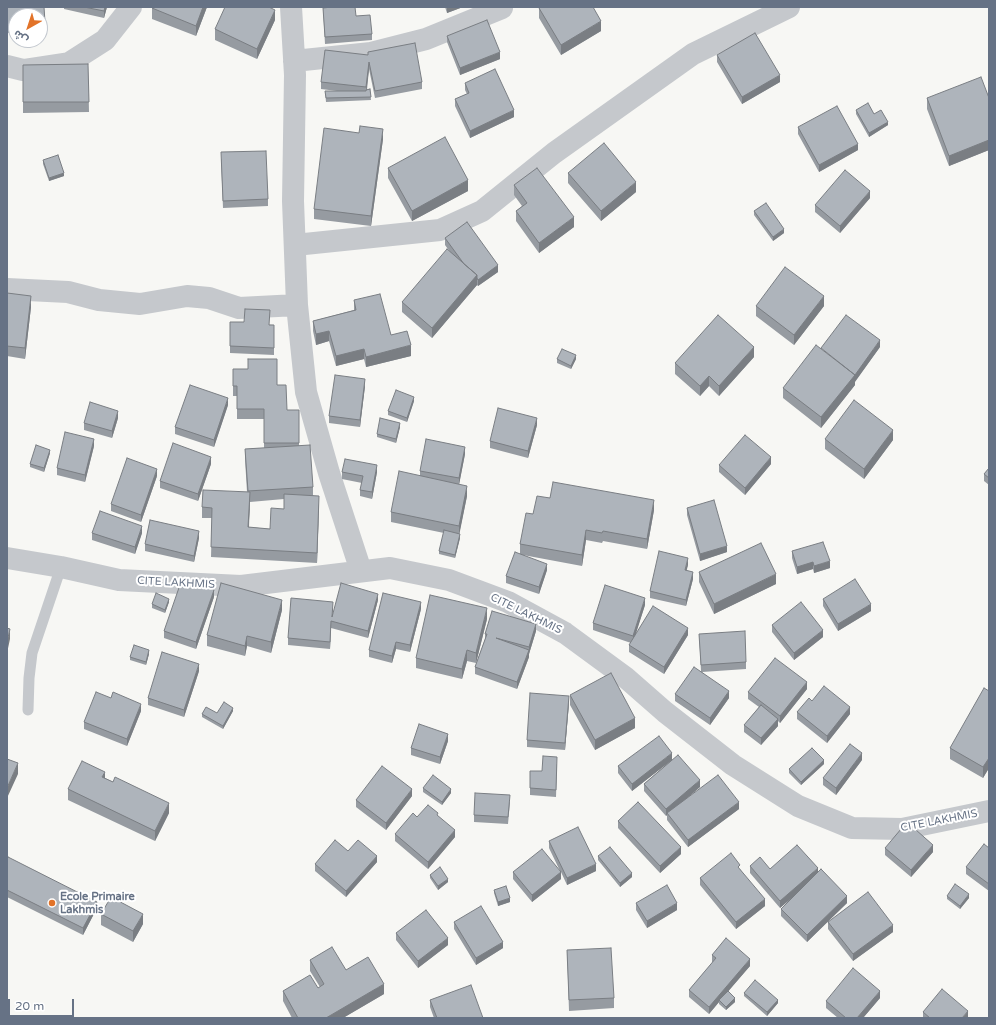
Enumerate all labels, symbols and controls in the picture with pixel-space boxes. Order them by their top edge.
north arrow [8,8,48,48]
text: ش [11,27,31,47]
street label: CITE LAKHMIS [137,574,215,592]
street label: CITE LAKHMIS [488,591,564,637]
street label: CITE LAKHMIS [900,807,978,835]
place label: Ecole Primaire Lakhmis [60,890,135,916]
marker: Ecole Primaire Lakhmis [47,898,57,908]
scale bar [10,991,76,1017]
text: 20 m [15,999,44,1013]

